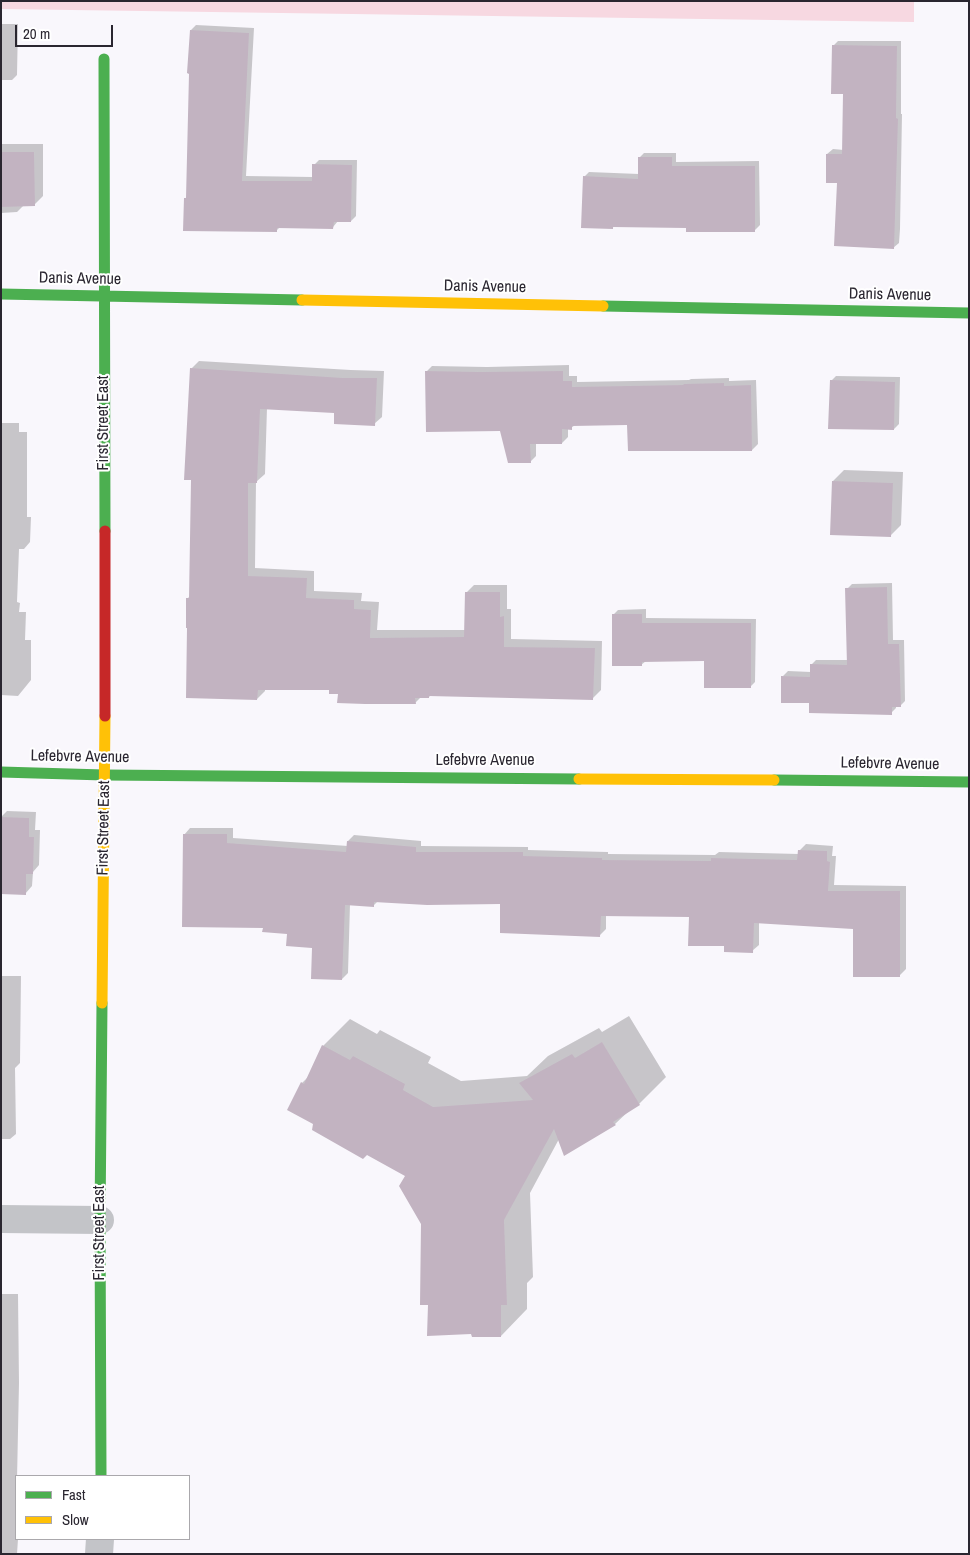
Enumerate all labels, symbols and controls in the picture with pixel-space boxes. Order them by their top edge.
scale bar [18,15,115,47]
text: 20 m [23,23,50,44]
street label: Danis Avenue [39,269,121,289]
street label: Danis Avenue [444,277,526,297]
street label: Danis Avenue [849,285,931,305]
street label: First Street East [94,376,114,470]
street label: Lefebvre Avenue [30,747,130,767]
street label: Lefebvre Avenue [436,751,534,771]
street label: Lefebvre Avenue [840,754,940,774]
street label: First Street East [94,780,114,876]
street label: First Street East [90,1186,110,1280]
legend [15,1475,190,1540]
text: Fast [62,1484,85,1505]
text: Slow [62,1509,89,1530]

